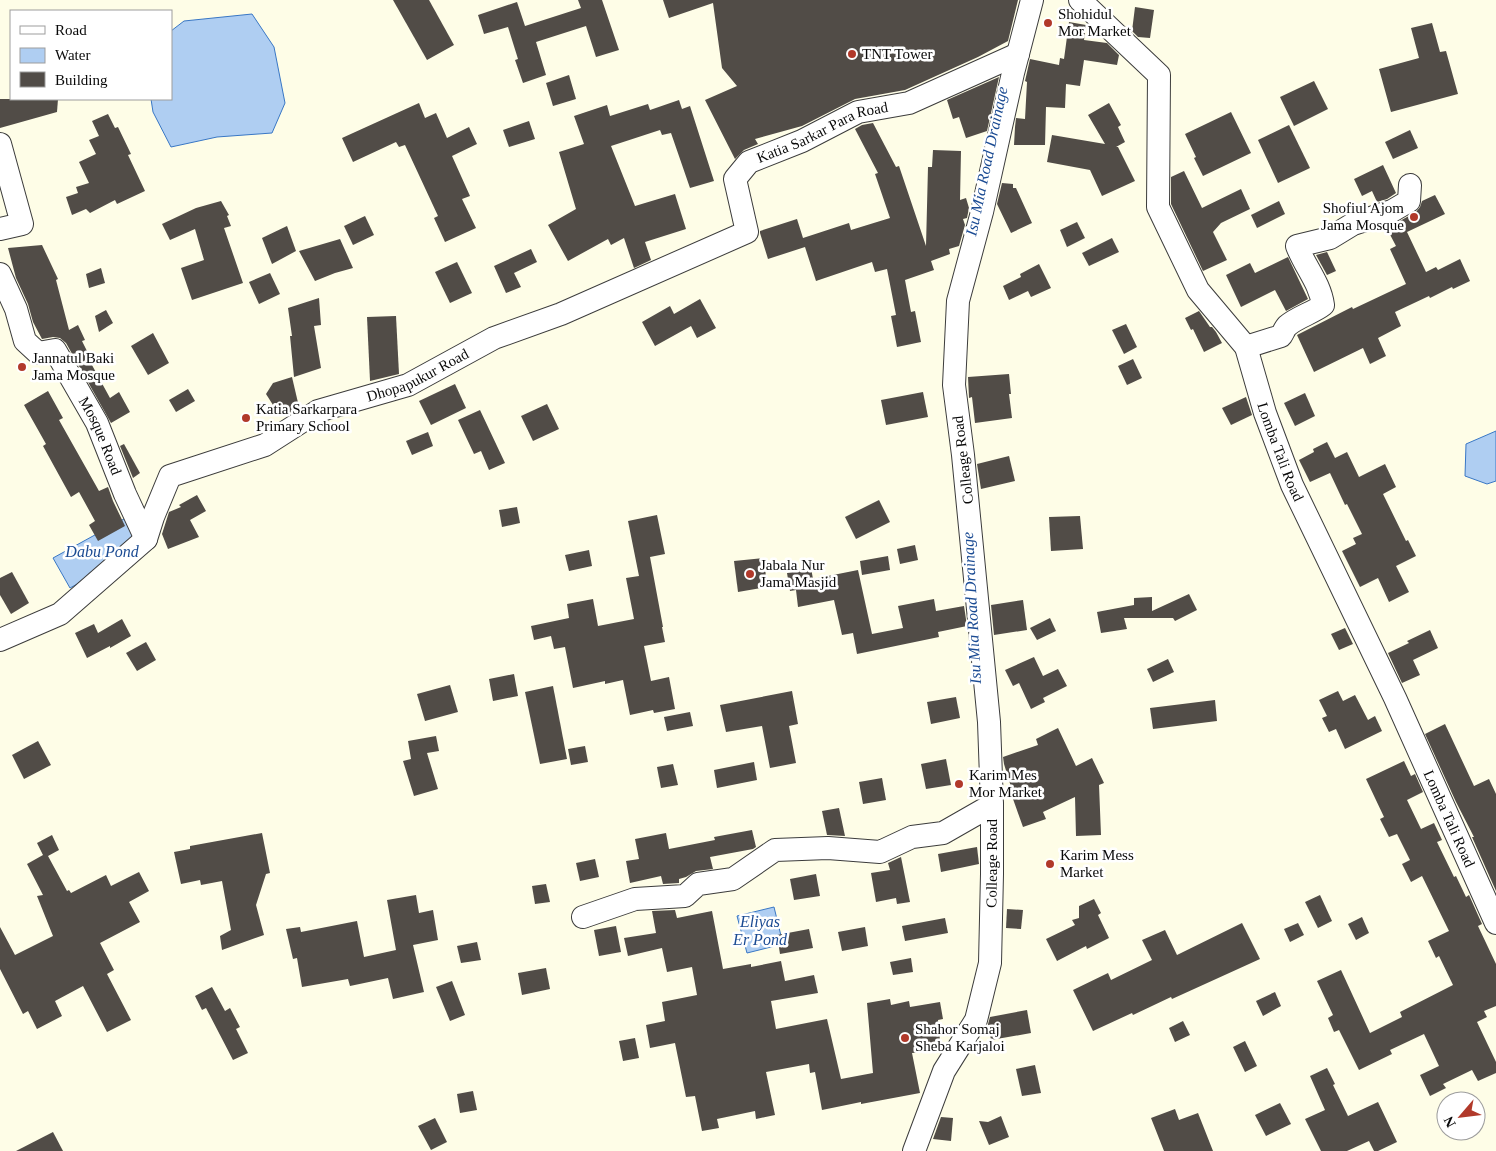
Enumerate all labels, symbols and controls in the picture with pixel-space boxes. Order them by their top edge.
place label: Shohidul Mor Market [1058,6,1132,39]
legend [10,10,172,100]
marker: Shohidul Mor Market [1042,17,1054,29]
text: Road [55,22,87,38]
place label: TNT Tower [862,46,932,62]
text: Water [55,47,90,63]
marker: TNT Tower [846,48,858,60]
text: Building [55,72,108,88]
water label: Isu Mia Road Drainage [962,85,1012,239]
street label: Katia Sarkar Para Road [754,99,890,166]
place label: Shofiul Ajom Jama Mosque [1321,200,1404,233]
marker: Shofiul Ajom Jama Mosque [1408,211,1420,223]
street label: Dhopapukur Road [365,345,472,405]
place label: Jannatul Baki Jama Mosque [32,350,115,383]
marker: Jannatul Baki Jama Mosque [16,361,28,373]
street label: Mosque Road [76,394,125,478]
place label: Katia Sarkarpara Primary School [256,401,358,434]
street label: Lomba Tali Road [1254,401,1307,504]
marker: Katia Sarkarpara Primary School [240,412,252,424]
street label: Colleage Road [950,415,976,505]
water label: Isu Mia Road Drainage [959,531,985,686]
water label: Dabu Pond [64,543,140,560]
place label: Jabala Nur Jama Masjid [760,557,837,590]
marker: Jabala Nur Jama Masjid [744,568,756,580]
place label: Karim Mes Mor Market [969,767,1043,800]
street label: Lomba Tali Road [1420,768,1478,870]
marker: Karim Mes Mor Market [953,778,965,790]
street label: Colleage Road [983,818,1000,908]
place label: Karim Mess Market [1060,847,1134,880]
marker: Karim Mess Market [1044,858,1056,870]
water label: Eliyas Er Pond [732,913,788,948]
place label: Shahor Somaj Sheba Karjaloi [915,1021,1005,1054]
marker: Shahor Somaj Sheba Karjaloi [899,1032,911,1044]
north arrow [1436,1091,1486,1141]
text: N [1441,1114,1459,1130]

